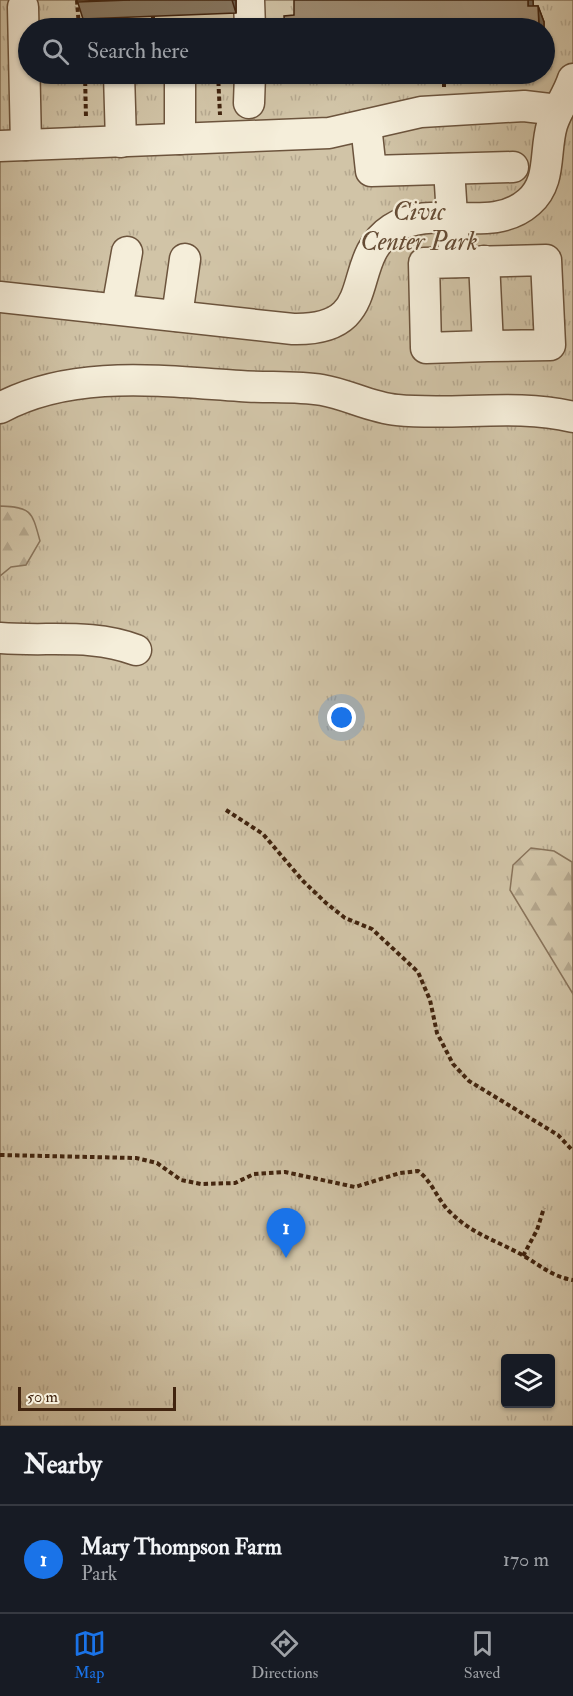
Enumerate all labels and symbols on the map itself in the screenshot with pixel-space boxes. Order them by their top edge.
park label: Civic Center Park [360,196,478,258]
your location [327,703,356,732]
pin: 1 [266,1208,306,1258]
scale bar [18,1384,176,1412]

